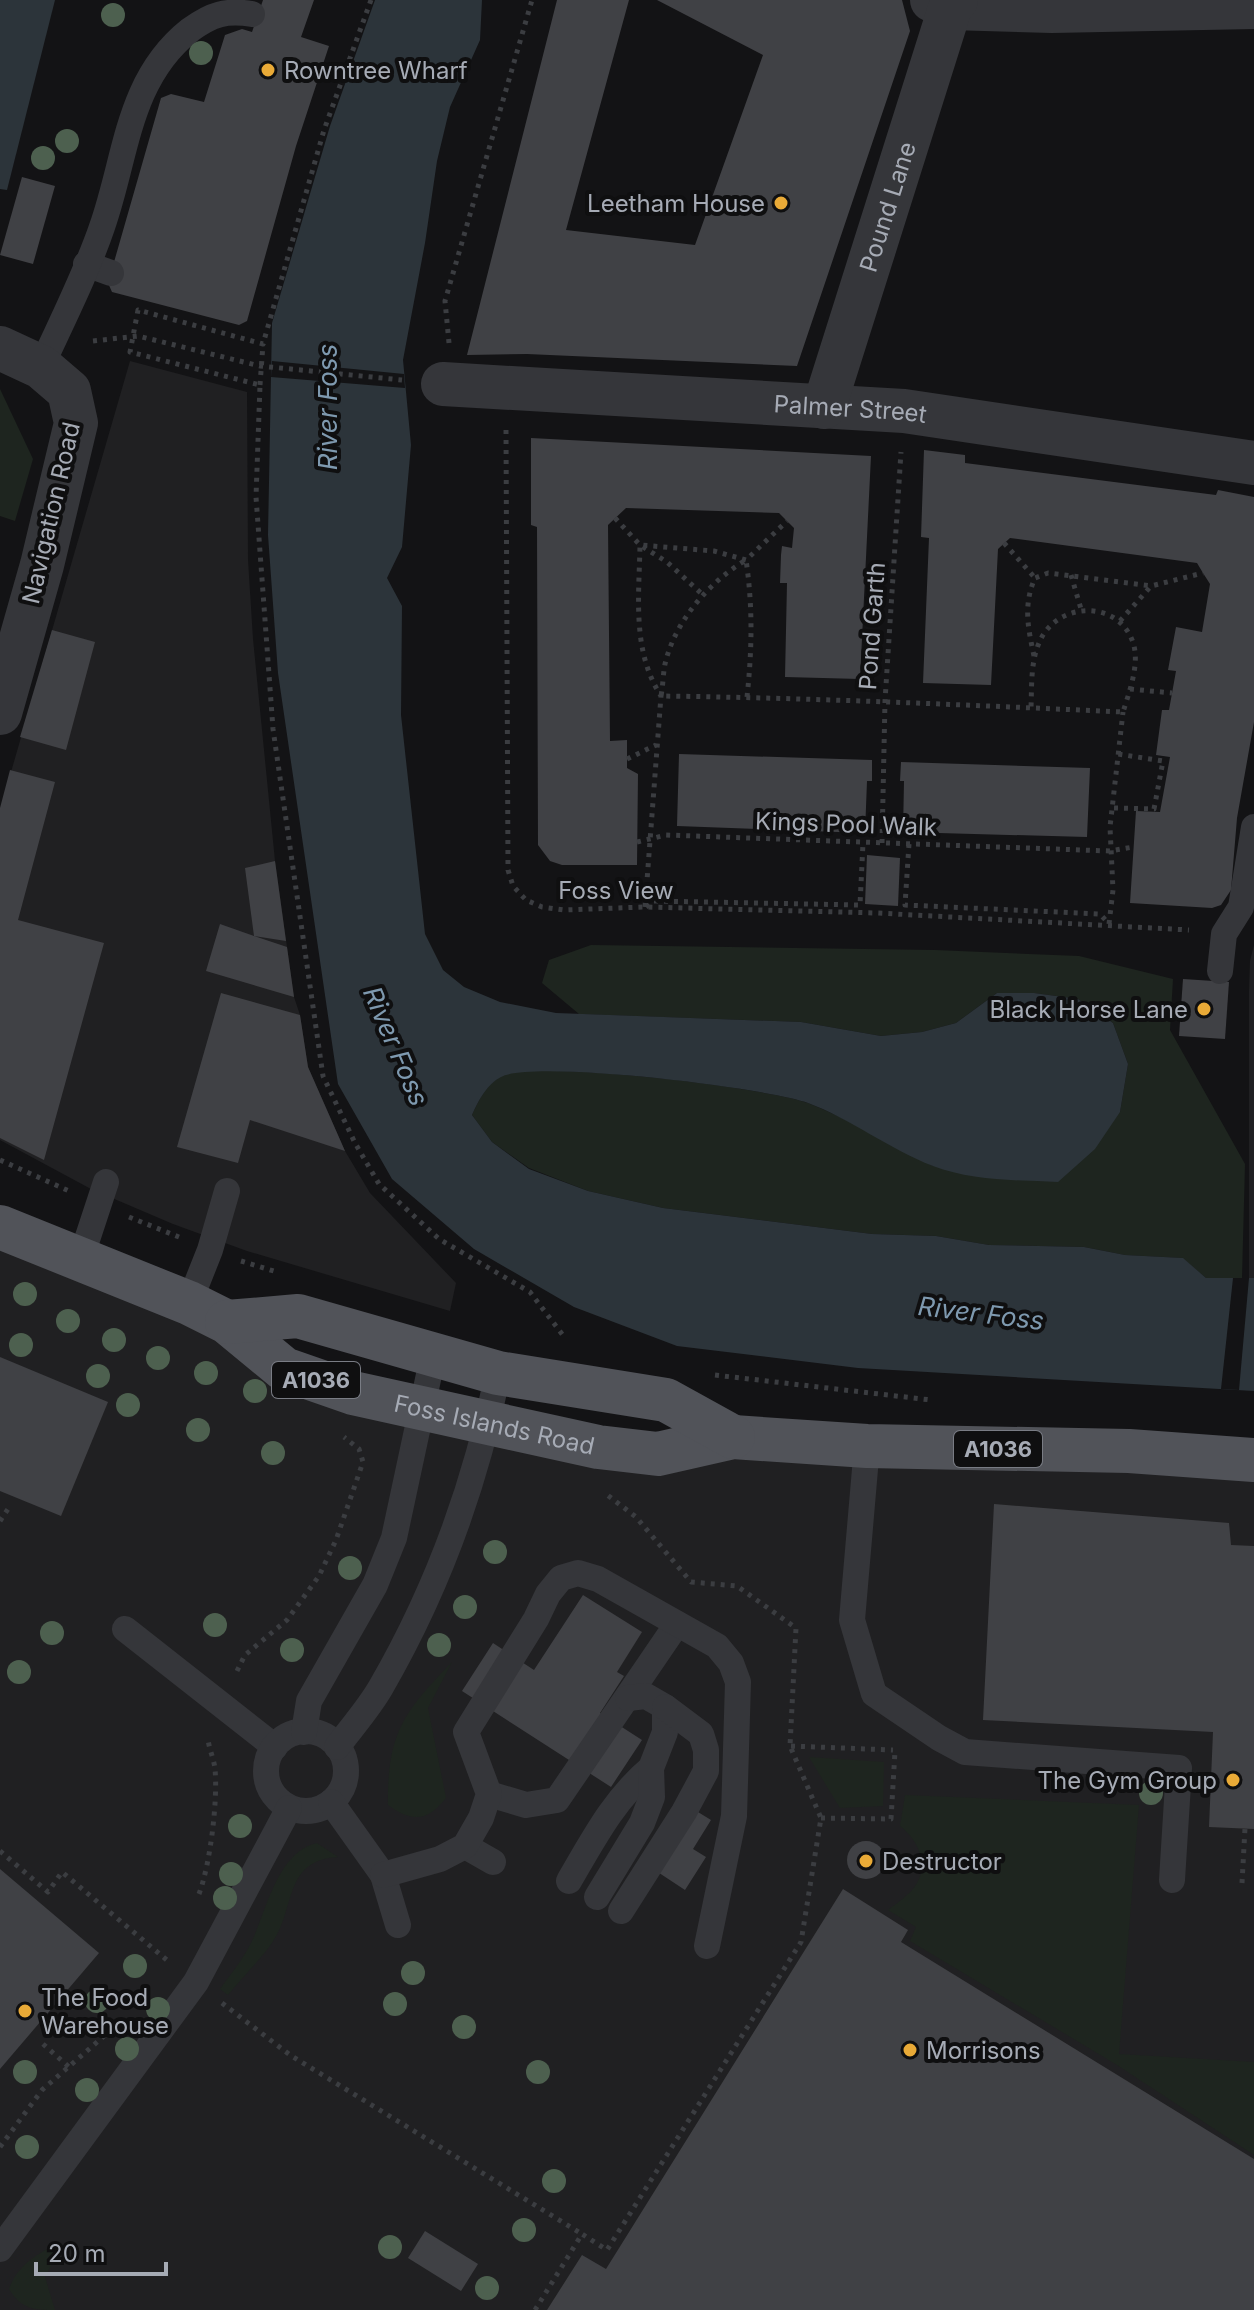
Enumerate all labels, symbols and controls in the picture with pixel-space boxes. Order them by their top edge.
place label: Rowntree Wharf [284,56,468,85]
marker: Rowntree Wharf [259,61,277,79]
street label: Pound Lane [853,138,921,275]
place label: Leetham House [587,189,765,218]
marker: Leetham House [772,194,790,212]
water label: River Foss [312,344,343,470]
street label: Palmer Street [773,389,929,429]
street label: Navigation Road [16,419,86,607]
street label: Pond Garth [853,561,891,691]
street label: Kings Pool Walk [755,806,937,842]
street label: Foss View [558,876,674,905]
water label: River Foss [357,982,435,1110]
place label: Black Horse Lane [989,995,1188,1024]
marker: Black Horse Lane [1195,1000,1213,1018]
water label: River Foss [916,1290,1046,1336]
road number: A1036 [272,1362,360,1398]
street label: Foss Islands Road [392,1388,597,1460]
road number: A1036 [954,1431,1042,1467]
place label: The Gym Group [1038,1766,1217,1795]
marker: The Gym Group [1224,1771,1242,1789]
place label: Destructor [882,1847,1002,1876]
marker: Destructor [857,1852,875,1870]
place label: The Food Warehouse [41,1983,169,2040]
marker: The Food Warehouse [16,2002,34,2020]
place label: Morrisons [926,2036,1041,2065]
marker: Morrisons [901,2041,919,2059]
scale bar [36,2226,166,2276]
text: 20 m [48,2239,106,2268]

